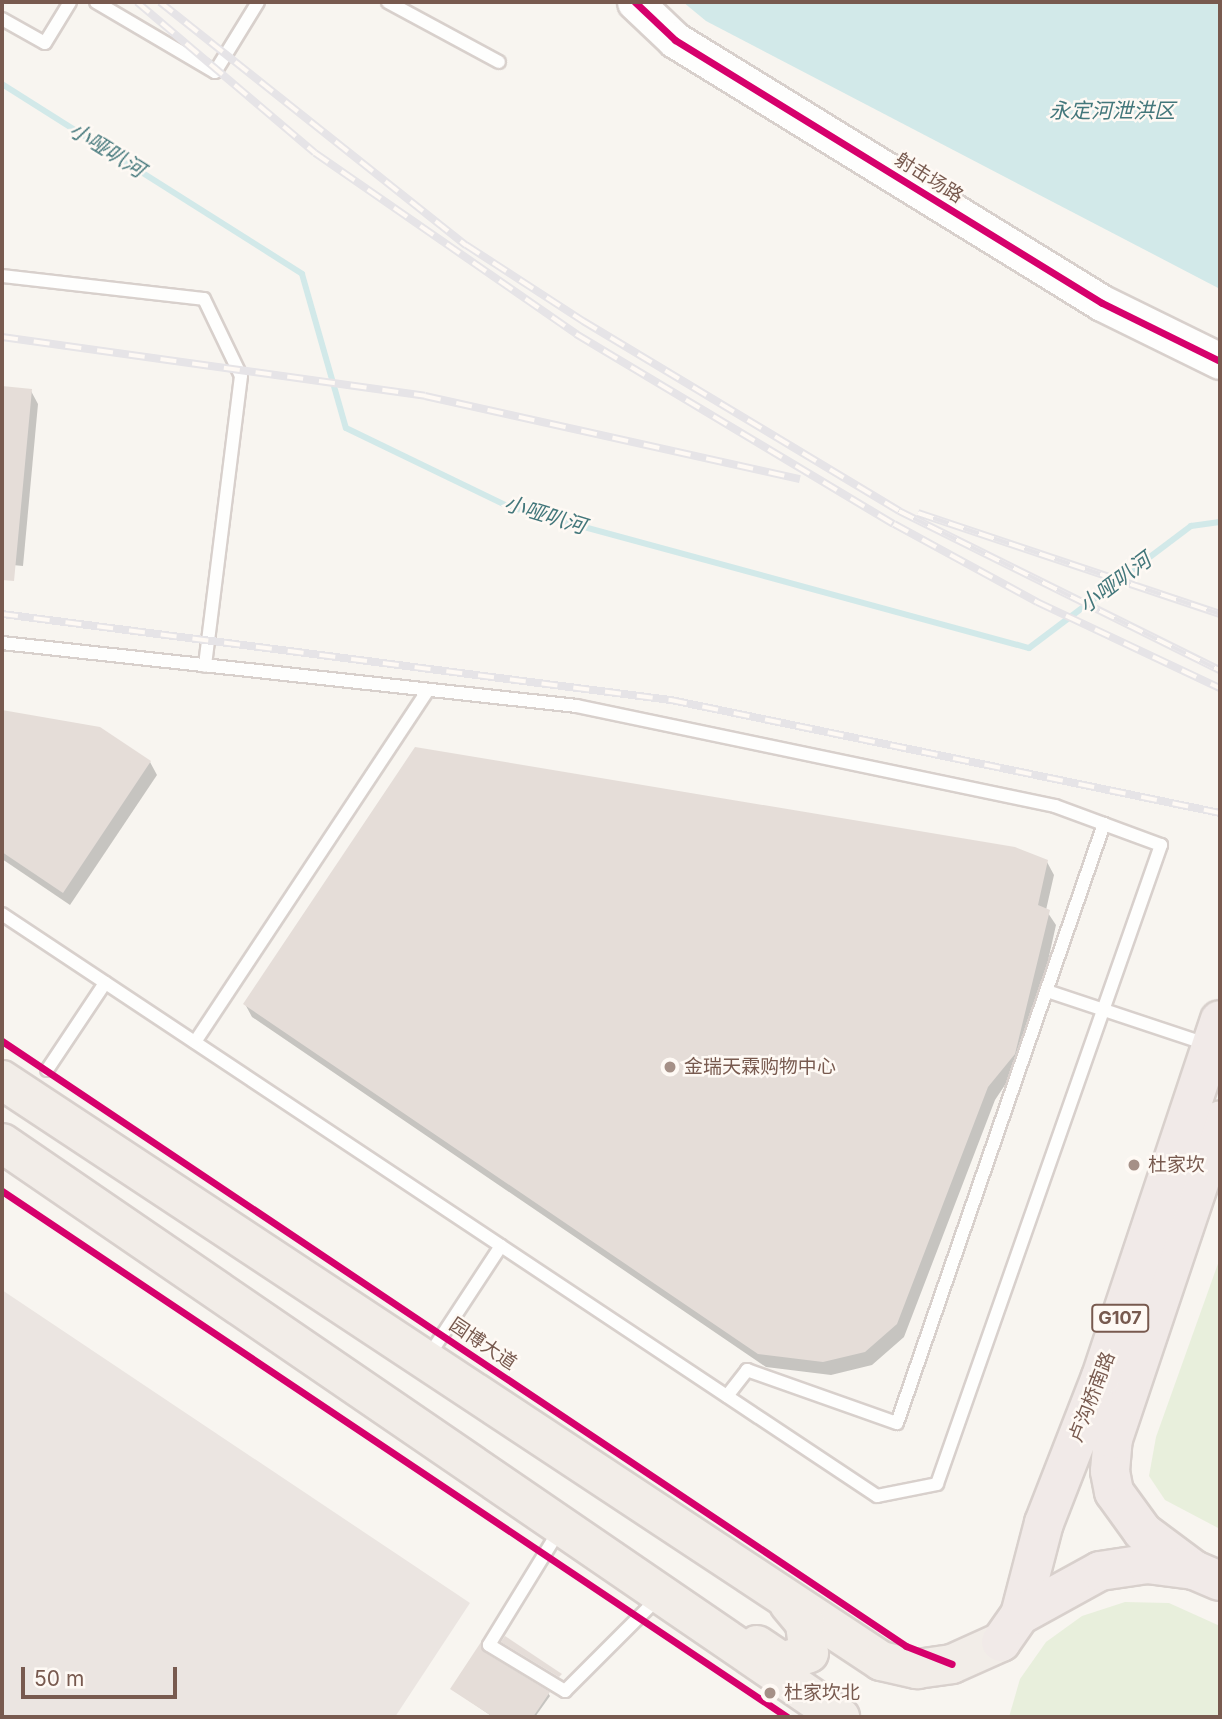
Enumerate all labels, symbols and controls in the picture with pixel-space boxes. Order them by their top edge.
water label: 永定河泄洪区 [1049,98,1175,124]
water label: 小哑叭河 [65,117,149,183]
street label: 射击场路 [891,148,967,208]
water label: 小哑叭河 [501,491,589,539]
water label: 小哑叭河 [1074,548,1156,618]
place label: 金瑞天霖购物中心 [684,1056,836,1078]
marker: 金瑞天霖购物中心 [662,1059,678,1075]
place label: 杜家坎 [1148,1154,1205,1176]
marker: 杜家坎 [1126,1157,1142,1173]
road number: G107 [1090,1303,1150,1332]
street label: 园博大道 [445,1313,521,1375]
street label: 卢沟桥南路 [1064,1349,1120,1445]
scale bar [24,1652,180,1696]
text: 50 m [34,1666,84,1691]
place label: 杜家坎北 [784,1682,860,1704]
marker: 杜家坎北 [762,1685,778,1701]

